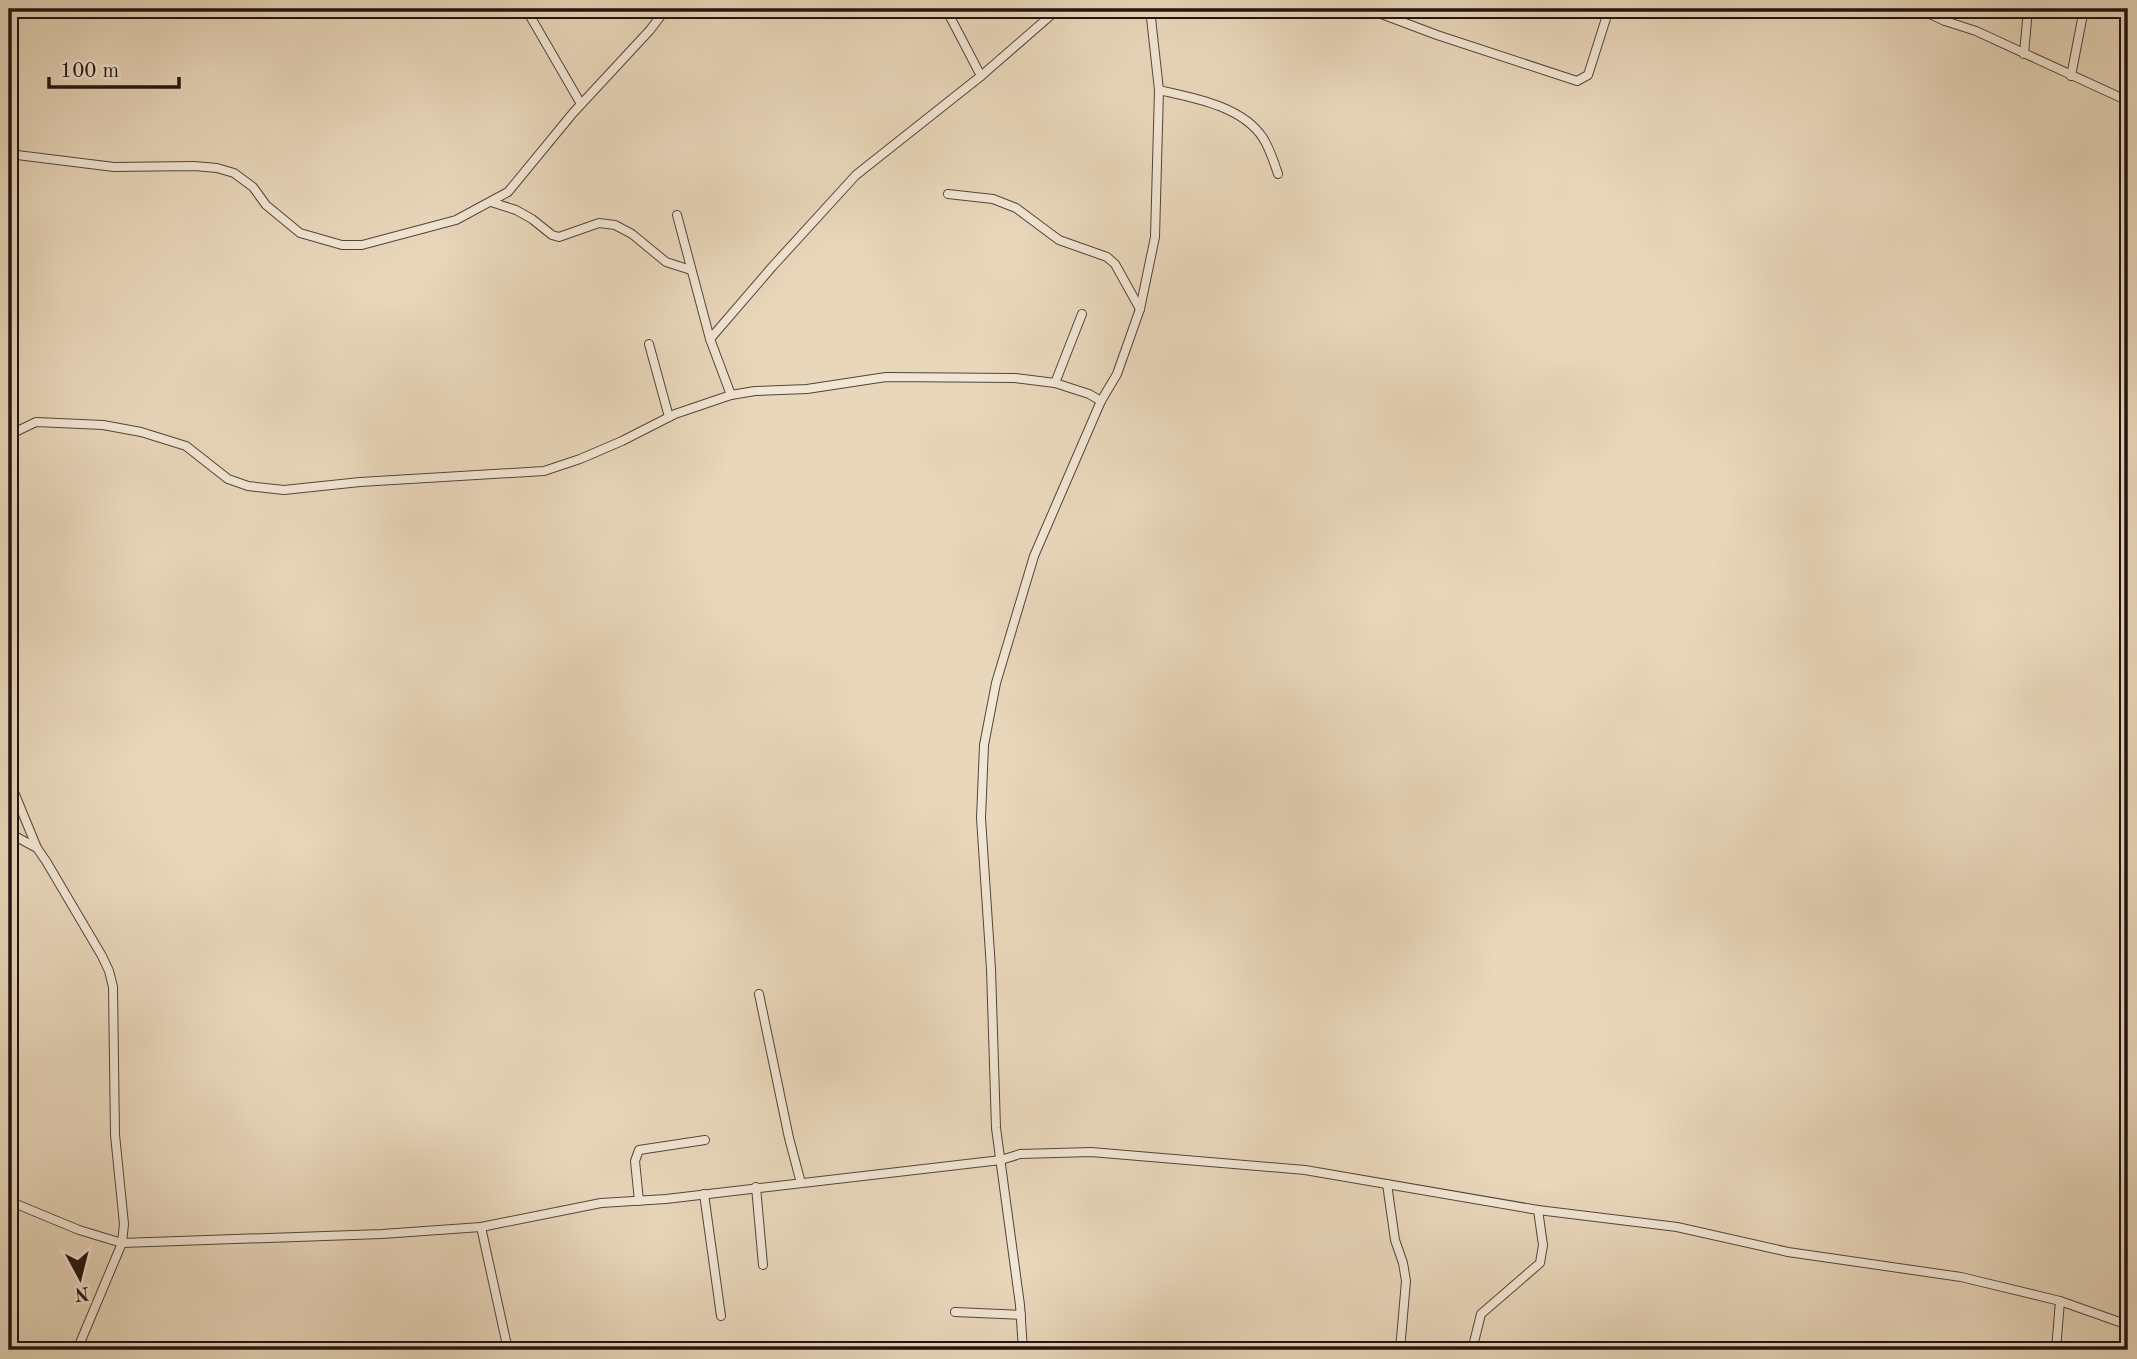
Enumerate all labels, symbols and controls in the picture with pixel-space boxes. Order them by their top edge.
scale bar [49,46,178,90]
text: 100 m [60,61,119,82]
north arrow [46,1244,116,1314]
text: N [73,1282,90,1303]

